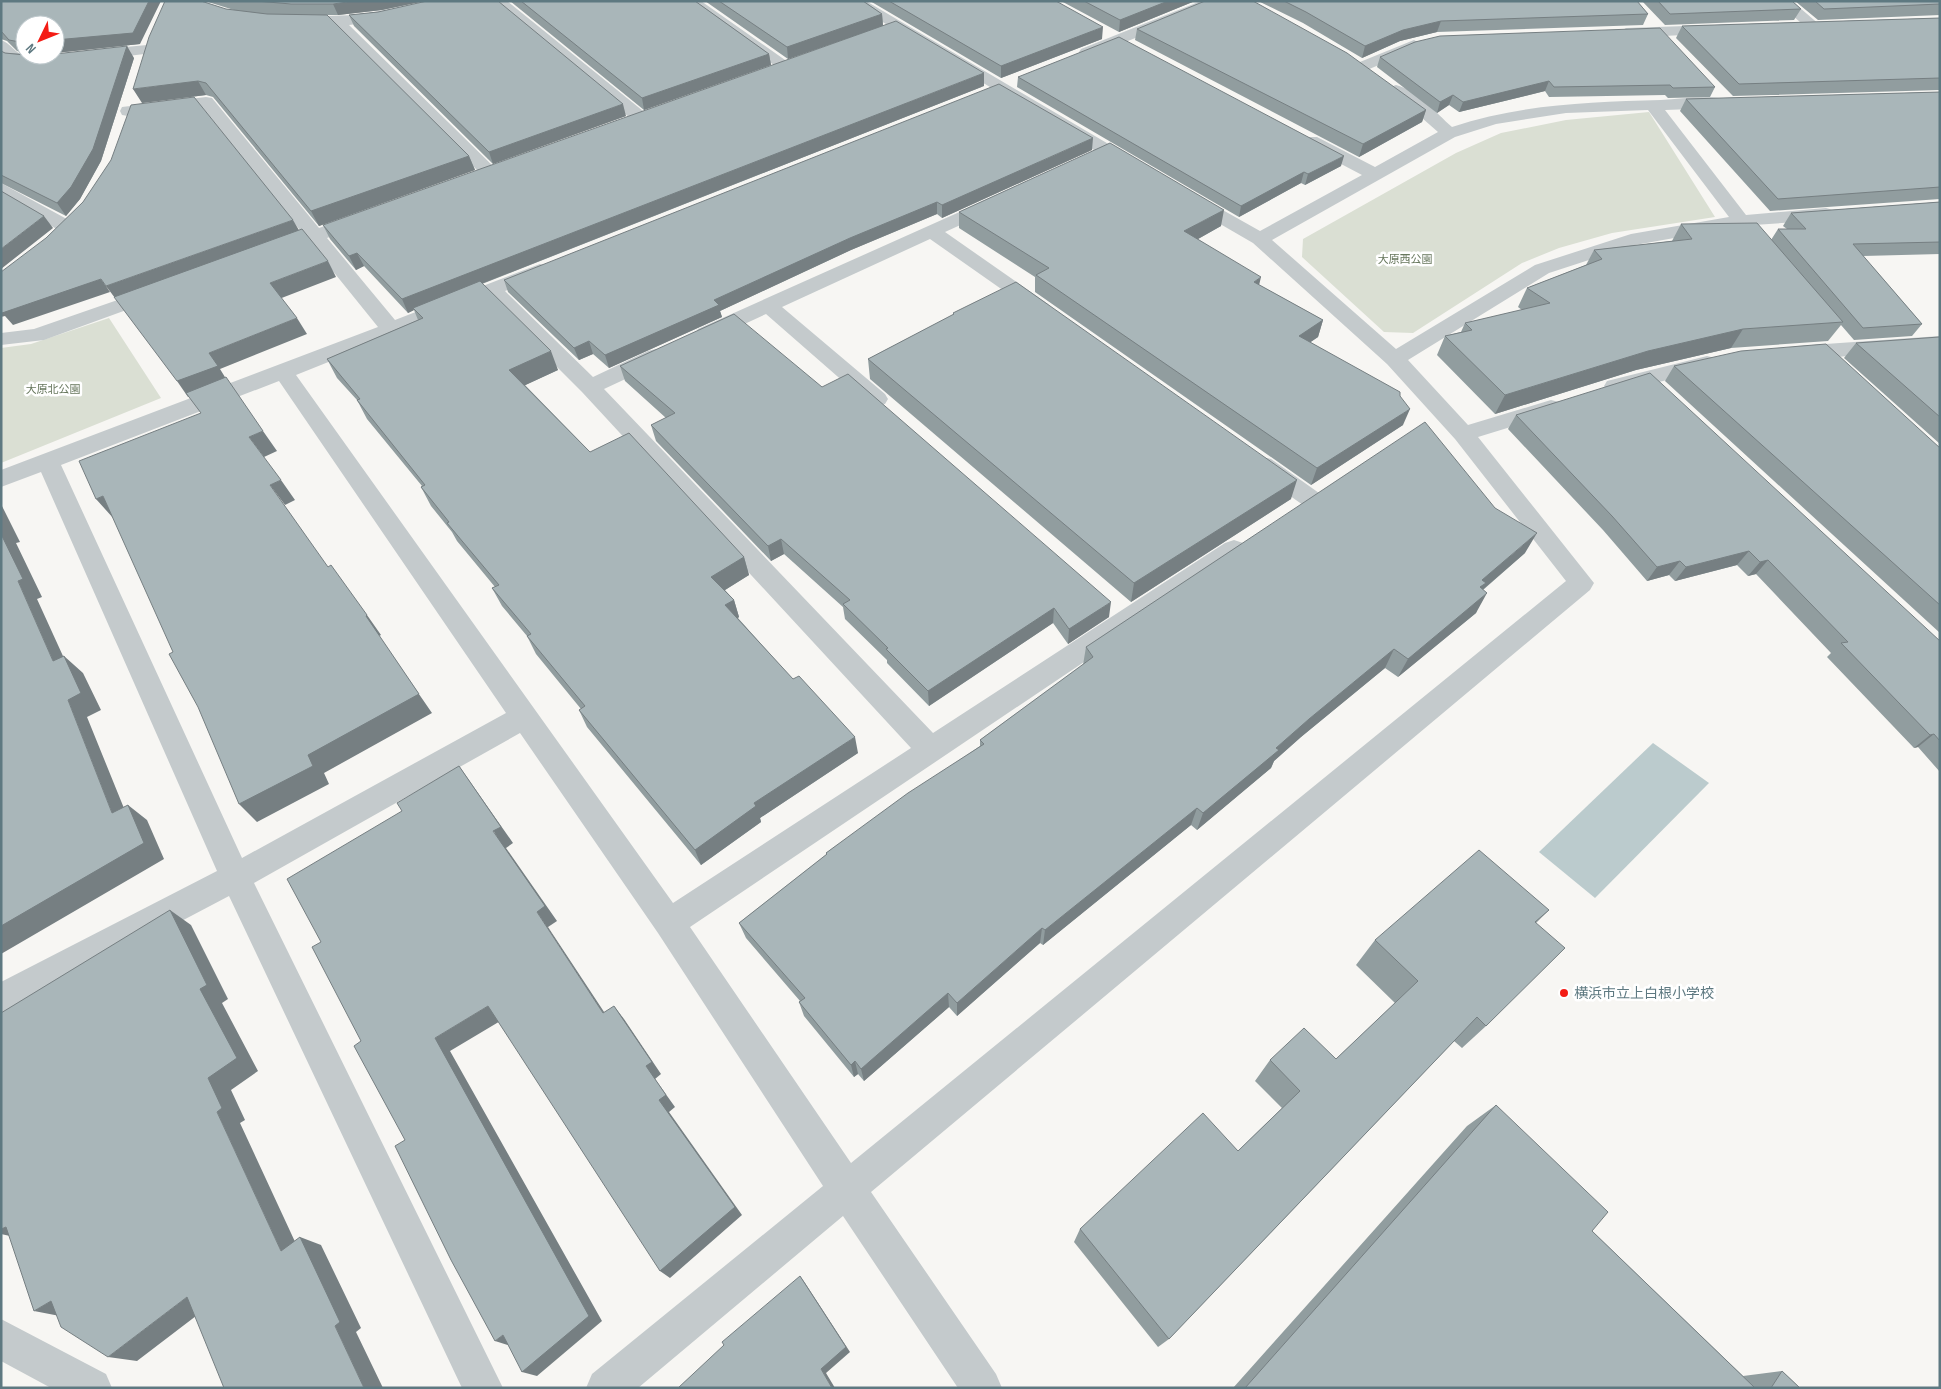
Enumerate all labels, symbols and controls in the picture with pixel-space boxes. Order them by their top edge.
north arrow [15,15,65,65]
text: N [22,40,40,57]
park label: 大原西公園 [1378,253,1433,266]
park label: 大原北公園 [26,383,81,396]
place label: 横浜市立上白根小学校 [1574,985,1714,1002]
marker: 横浜市立上白根小学校 [1558,987,1570,999]

